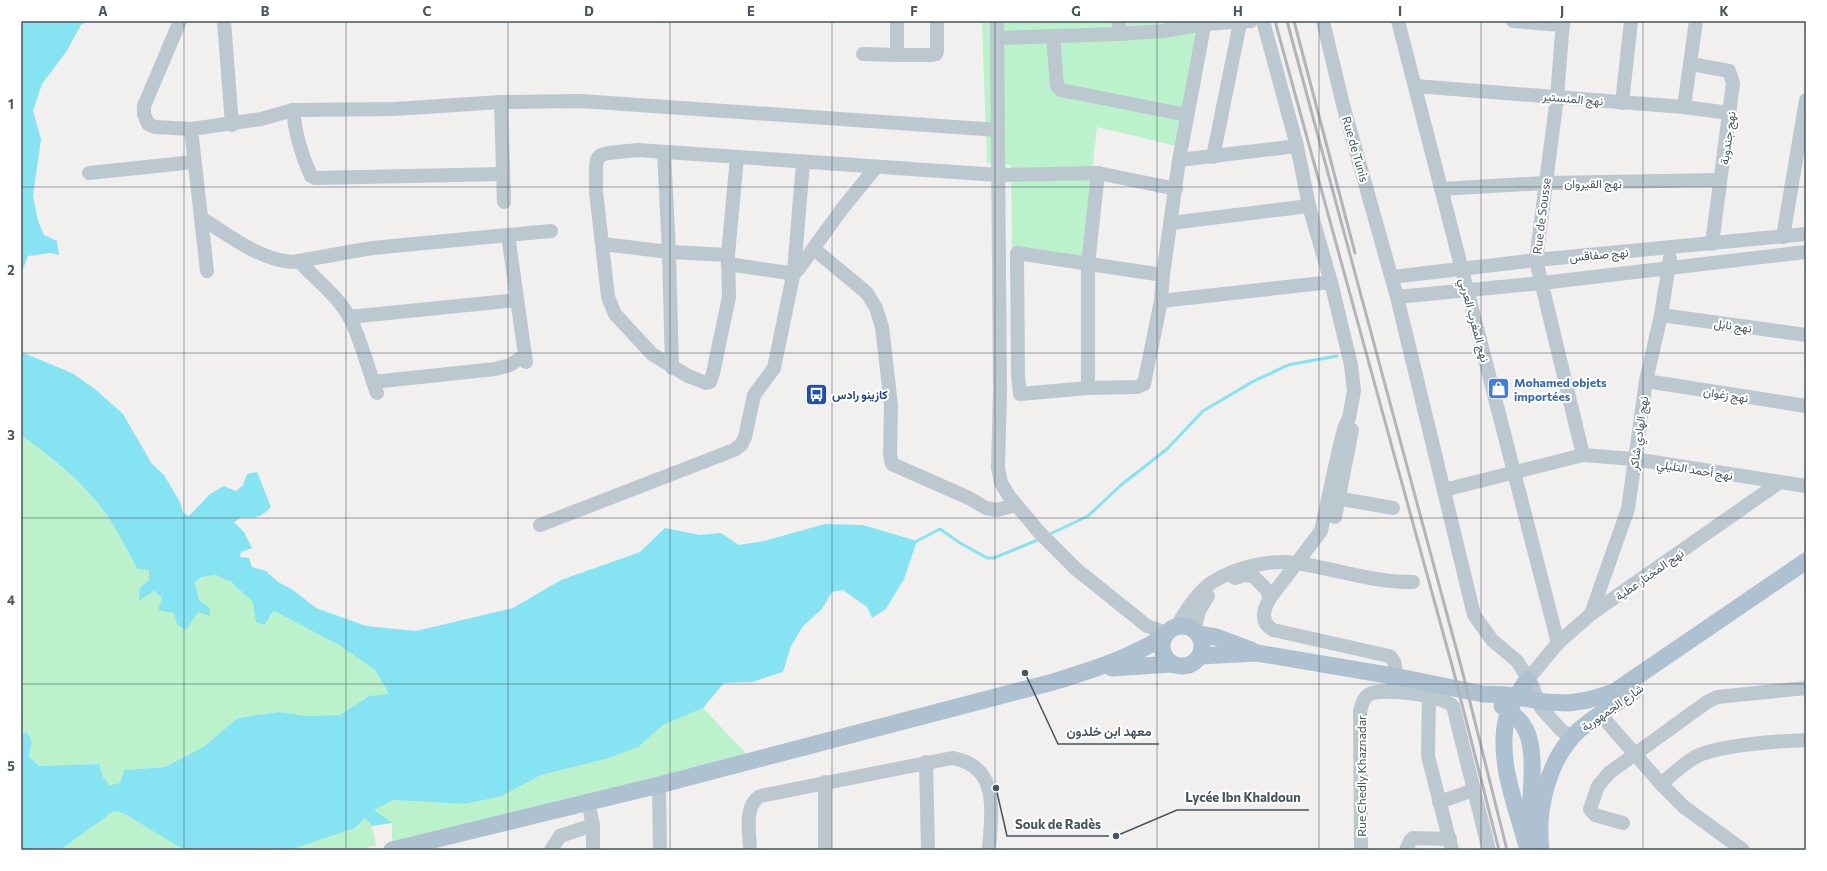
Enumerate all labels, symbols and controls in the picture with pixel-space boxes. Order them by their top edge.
text: A [98,3,108,19]
text: B [261,3,270,19]
text: C [423,3,432,19]
text: D [584,3,594,19]
text: E [747,3,755,19]
text: F [910,3,918,19]
text: G [1071,3,1081,19]
text: H [1233,3,1243,19]
text: I [1398,3,1402,19]
text: J [1560,3,1564,19]
text: K [1719,3,1729,19]
street label: نهج المنستير [1541,88,1604,111]
text: 1 [8,96,14,112]
street label: نهج جندوبة [1716,111,1741,166]
street label: Rue de Tunis [1340,115,1372,183]
street label: نهج القيروان [1564,176,1622,193]
street label: Rue de Sousse [1529,177,1553,255]
street label: نهج صفاقس [1569,244,1629,267]
text: 2 [7,262,15,278]
street label: نهج المغرب العربي [1453,276,1493,365]
street label: نهج نابل [1713,315,1753,338]
place label: Mohamed objets importées [1514,375,1607,403]
shop icon: Mohamed objets importées [1485,376,1511,402]
bus stop icon: كازينو رادس [803,381,829,407]
street label: نهج زغوان [1702,384,1750,407]
place label: كازينو رادس [832,387,888,403]
street label: نهج الهادي شاكر [1626,395,1654,472]
text: 3 [7,427,15,443]
street label: نهج أحمد التليلي [1655,456,1734,486]
street label: نهج المختار عطية [1612,545,1688,605]
text: 4 [7,592,15,608]
street label: شارع الجمهورية [1578,680,1648,736]
street label: Rue Chedly Khaznadar [1354,715,1368,837]
callout: معهد ابن خلدون [1058,719,1159,744]
text: معهد ابن خلدون [1067,723,1151,740]
text: 5 [7,758,15,774]
callout: Lycée Ibn Khaldoun [1177,785,1309,810]
text: Lycée Ibn Khaldoun [1185,789,1301,805]
callout: Souk de Radès [1007,811,1109,836]
text: Souk de Radès [1015,816,1101,832]

